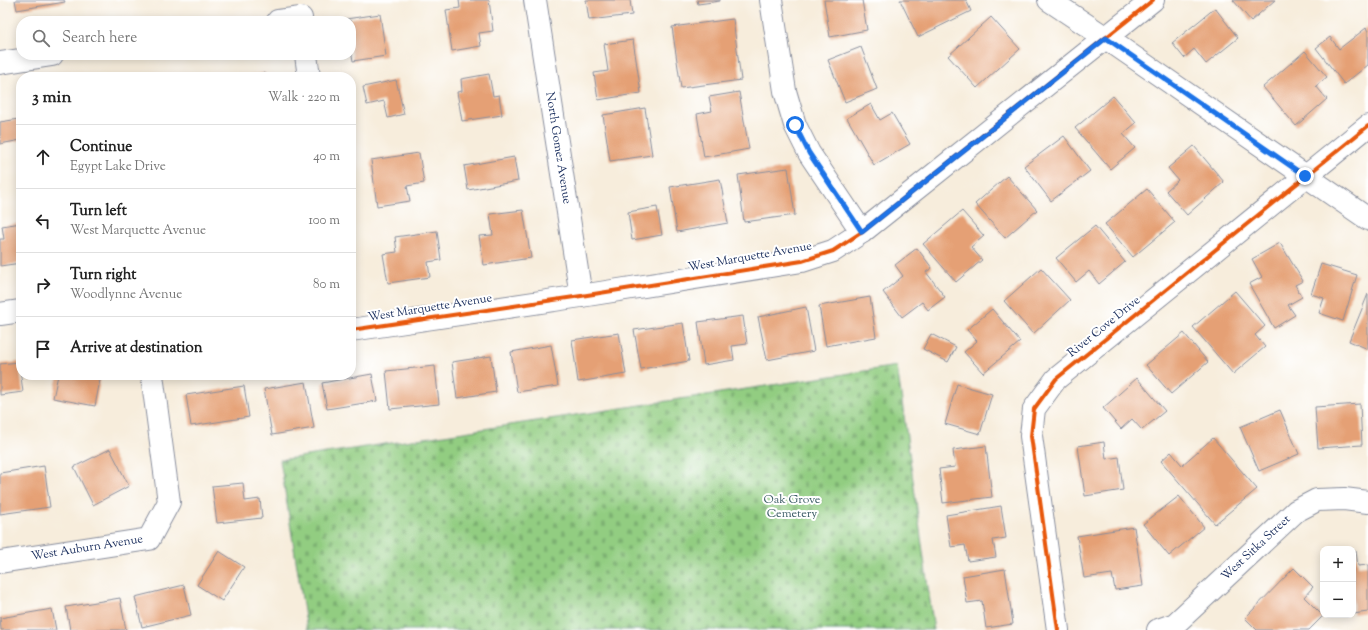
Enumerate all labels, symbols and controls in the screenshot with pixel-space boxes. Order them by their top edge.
search box [16,16,356,60]
icon: search [30,27,52,49]
text: Search here [62,28,137,49]
text: 3 min [32,86,71,110]
text: Walk · 220 m [268,89,340,107]
street label: North Gomez Avenue [540,91,576,206]
route start [786,116,804,134]
text: Continue [70,137,132,158]
icon: ahead [32,146,54,168]
text: 40 m [313,148,340,166]
text: Egypt Lake Drive [70,158,166,176]
route end [1296,167,1314,185]
text: Turn left [70,201,127,222]
icon: left [32,210,54,232]
text: 100 m [308,212,340,230]
text: West Marquette Avenue [70,222,206,240]
street label: West Marquette Avenue [687,237,814,277]
text: Turn right [70,265,136,286]
icon: right [32,274,54,296]
text: 80 m [313,276,340,294]
text: Woodlynne Avenue [70,286,182,304]
street label: West Marquette Avenue [367,289,494,327]
street label: River Cove Drive [1064,292,1145,362]
icon: arrive [32,338,54,360]
text: Arrive at destination [70,338,203,359]
park label: Oak Grove Cemetery [764,491,821,523]
street label: West Sitka Street [1217,511,1295,585]
street label: West Auburn Avenue [30,530,145,566]
map controls [1320,546,1356,618]
button: + [1320,546,1356,582]
button: − [1320,582,1356,618]

